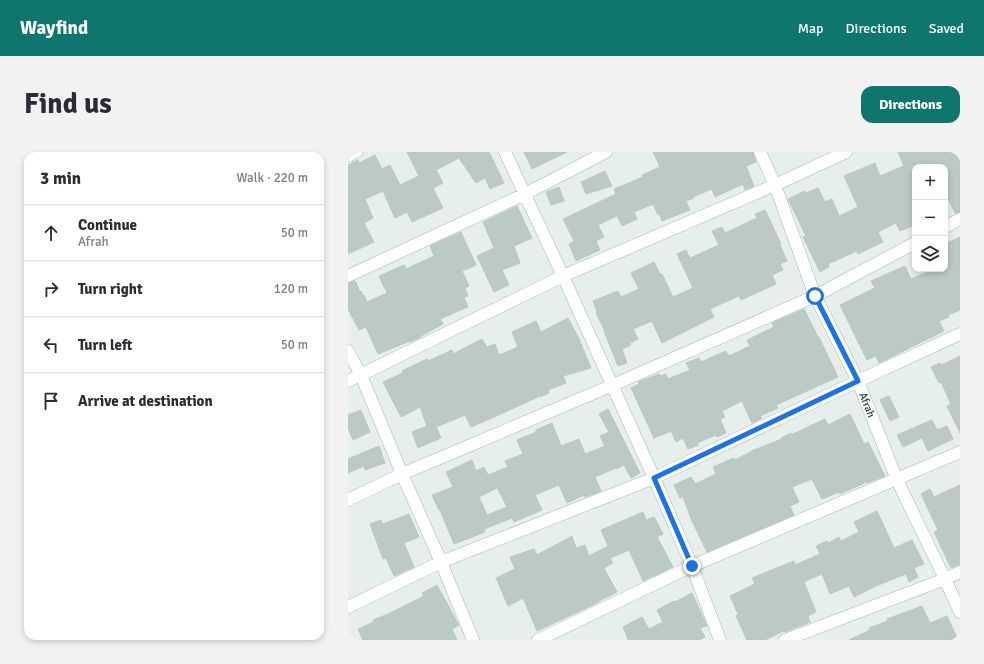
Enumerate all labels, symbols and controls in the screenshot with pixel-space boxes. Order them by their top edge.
text: Wayfind [20,16,88,40]
text: Map [798,20,824,37]
text: Directions [846,20,907,37]
text: Saved [929,20,964,37]
button: Directions [861,86,960,123]
text: Find us [24,87,112,121]
map controls [912,164,948,272]
button: + [912,164,948,200]
text: 3 min [40,168,81,189]
text: Walk · 220 m [237,170,308,186]
button: − [912,200,948,236]
text: Continue [78,216,137,234]
icon: ahead [40,222,62,244]
text: 50 m [281,225,308,241]
text: Afrah [78,234,109,250]
button: layers [912,236,948,272]
icon: right [40,278,62,300]
text: Turn right [78,280,143,298]
text: 120 m [274,281,308,297]
route start [806,287,824,305]
icon: left [40,334,62,356]
text: Turn left [78,336,132,354]
text: 50 m [281,337,308,353]
icon: arrive [40,390,62,412]
street label: Afrah [856,391,878,419]
text: Arrive at destination [78,392,213,410]
route end [683,557,701,575]

